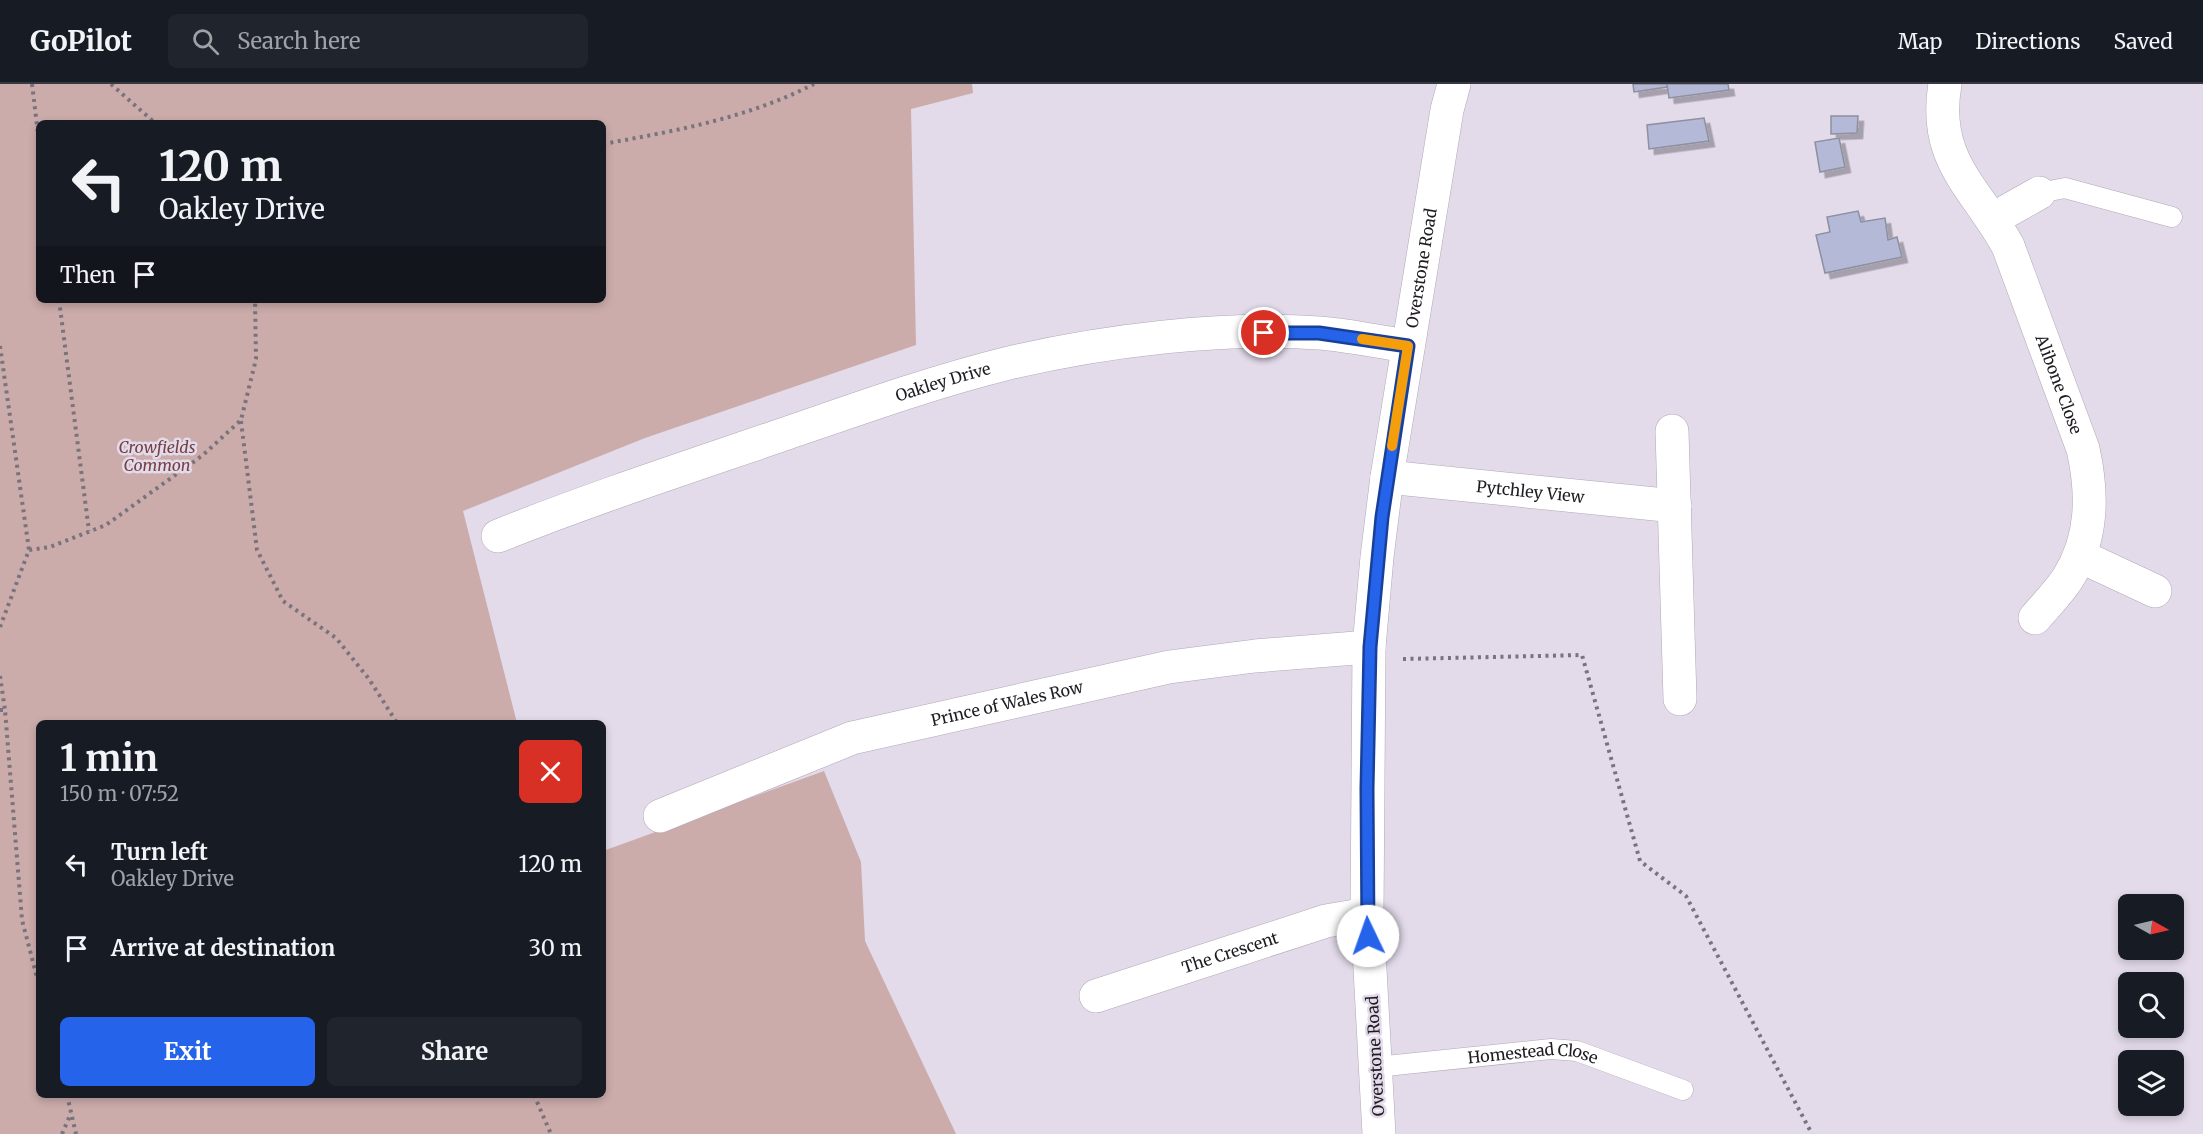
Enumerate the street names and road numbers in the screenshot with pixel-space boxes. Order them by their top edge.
street label: Overstone Road [1402,206,1441,329]
street label: Alibone Close [2031,331,2087,437]
street label: Oakley Drive [893,358,993,406]
street label: Pytchley View [1475,476,1586,507]
street label: Prince of Wales Row [929,676,1085,730]
street label: The Crescent [1179,927,1282,977]
street label: Overstone Road [1362,995,1388,1117]
street label: Homestead Close [1467,1039,1601,1068]

